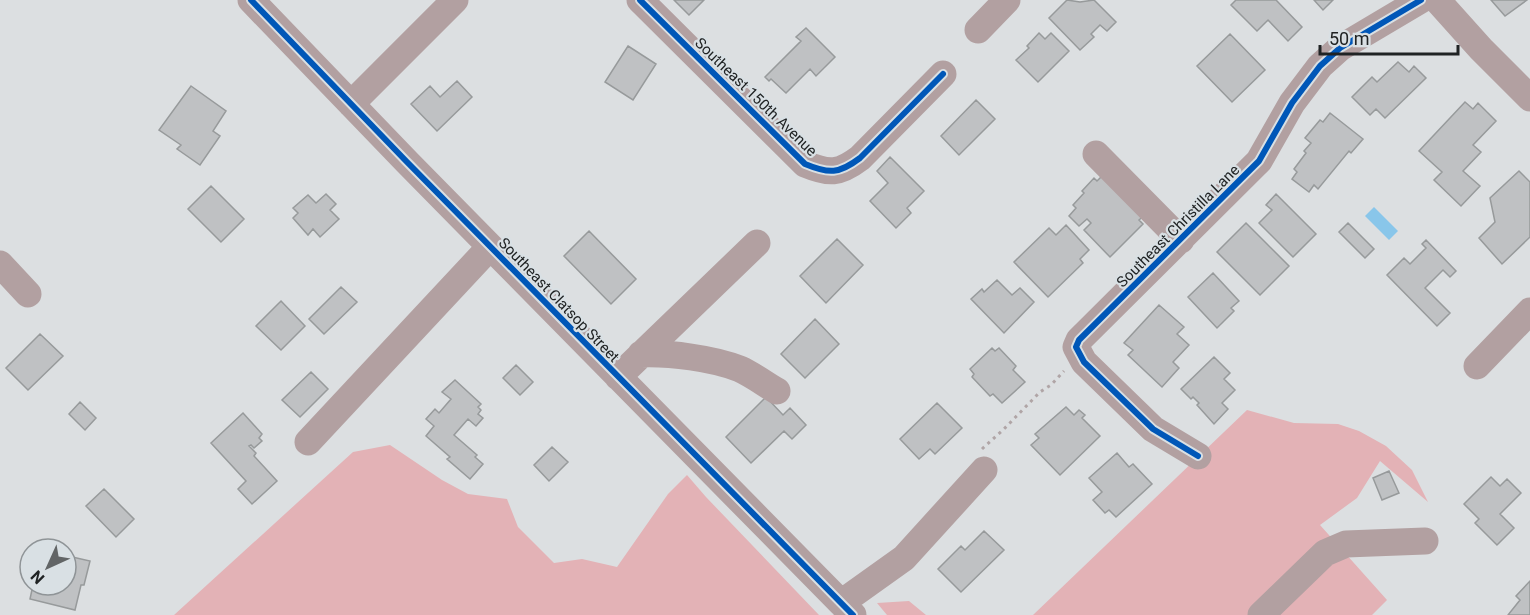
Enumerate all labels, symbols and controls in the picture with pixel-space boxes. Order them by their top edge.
scale bar [1320,18,1458,56]
text: 50 m [1329,28,1369,49]
street label: Southeast 150th Avenue [691,34,821,160]
street label: Southeast Christilla Lane [1113,161,1243,291]
street label: Southeast Clatsop Street [495,234,623,366]
north arrow [18,537,78,597]
text: N [27,567,48,588]

